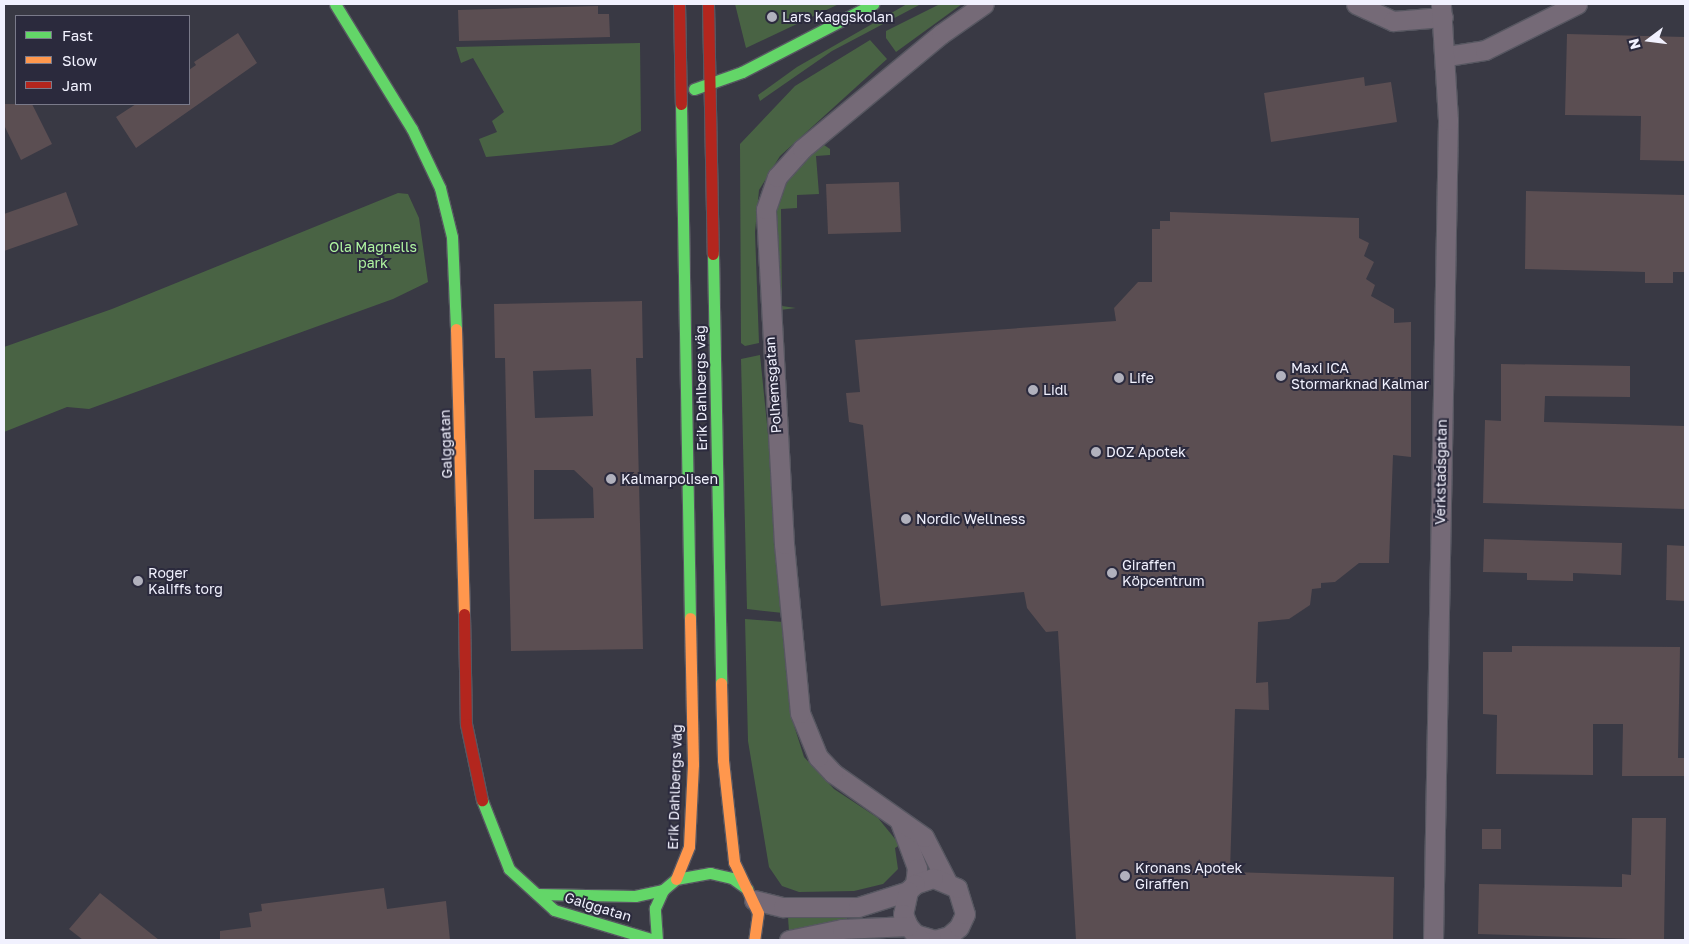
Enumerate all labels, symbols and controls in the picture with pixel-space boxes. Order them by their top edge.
place label: Lars Kaggskolan [782,9,894,25]
marker: Lars Kaggskolan [766,11,778,23]
legend [15,15,190,105]
north arrow [1624,15,1674,65]
text: Fast [62,26,93,44]
text: N [1624,37,1644,51]
text: Slow [62,51,97,69]
text: Jam [62,76,92,94]
park label: Ola Magnells park [329,239,417,272]
street label: Erik Dahlbergs väg [692,325,710,451]
street label: Polhemsgatan [761,336,785,434]
place label: Maxi ICA Stormarknad Kalmar [1291,360,1429,392]
place label: Life [1129,370,1154,386]
marker: Maxi ICA Stormarknad Kalmar [1275,370,1287,382]
marker: Life [1113,372,1125,384]
place label: Lidl [1043,382,1068,398]
marker: Lidl [1027,384,1039,396]
street label: Galggatan [436,409,456,479]
street label: Verkstadsgatan [1432,419,1450,525]
place label: DOZ Apotek [1106,444,1186,460]
marker: DOZ Apotek [1090,446,1102,458]
place label: Kalmarpolisen [621,471,718,487]
marker: Kalmarpolisen [605,473,617,485]
place label: Nordic Wellness [916,511,1025,527]
marker: Nordic Wellness [900,513,912,525]
place label: Giraffen Köpcentrum [1122,557,1205,590]
place label: Roger Kaliffs torg [148,565,223,598]
marker: Giraffen Köpcentrum [1106,567,1118,579]
marker: Roger Kaliffs torg [132,575,144,587]
street label: Erik Dahlbergs väg [664,724,686,850]
place label: Kronans Apotek Giraffen [1135,860,1242,892]
marker: Kronans Apotek Giraffen [1119,870,1131,882]
street label: Galggatan [562,889,634,925]

